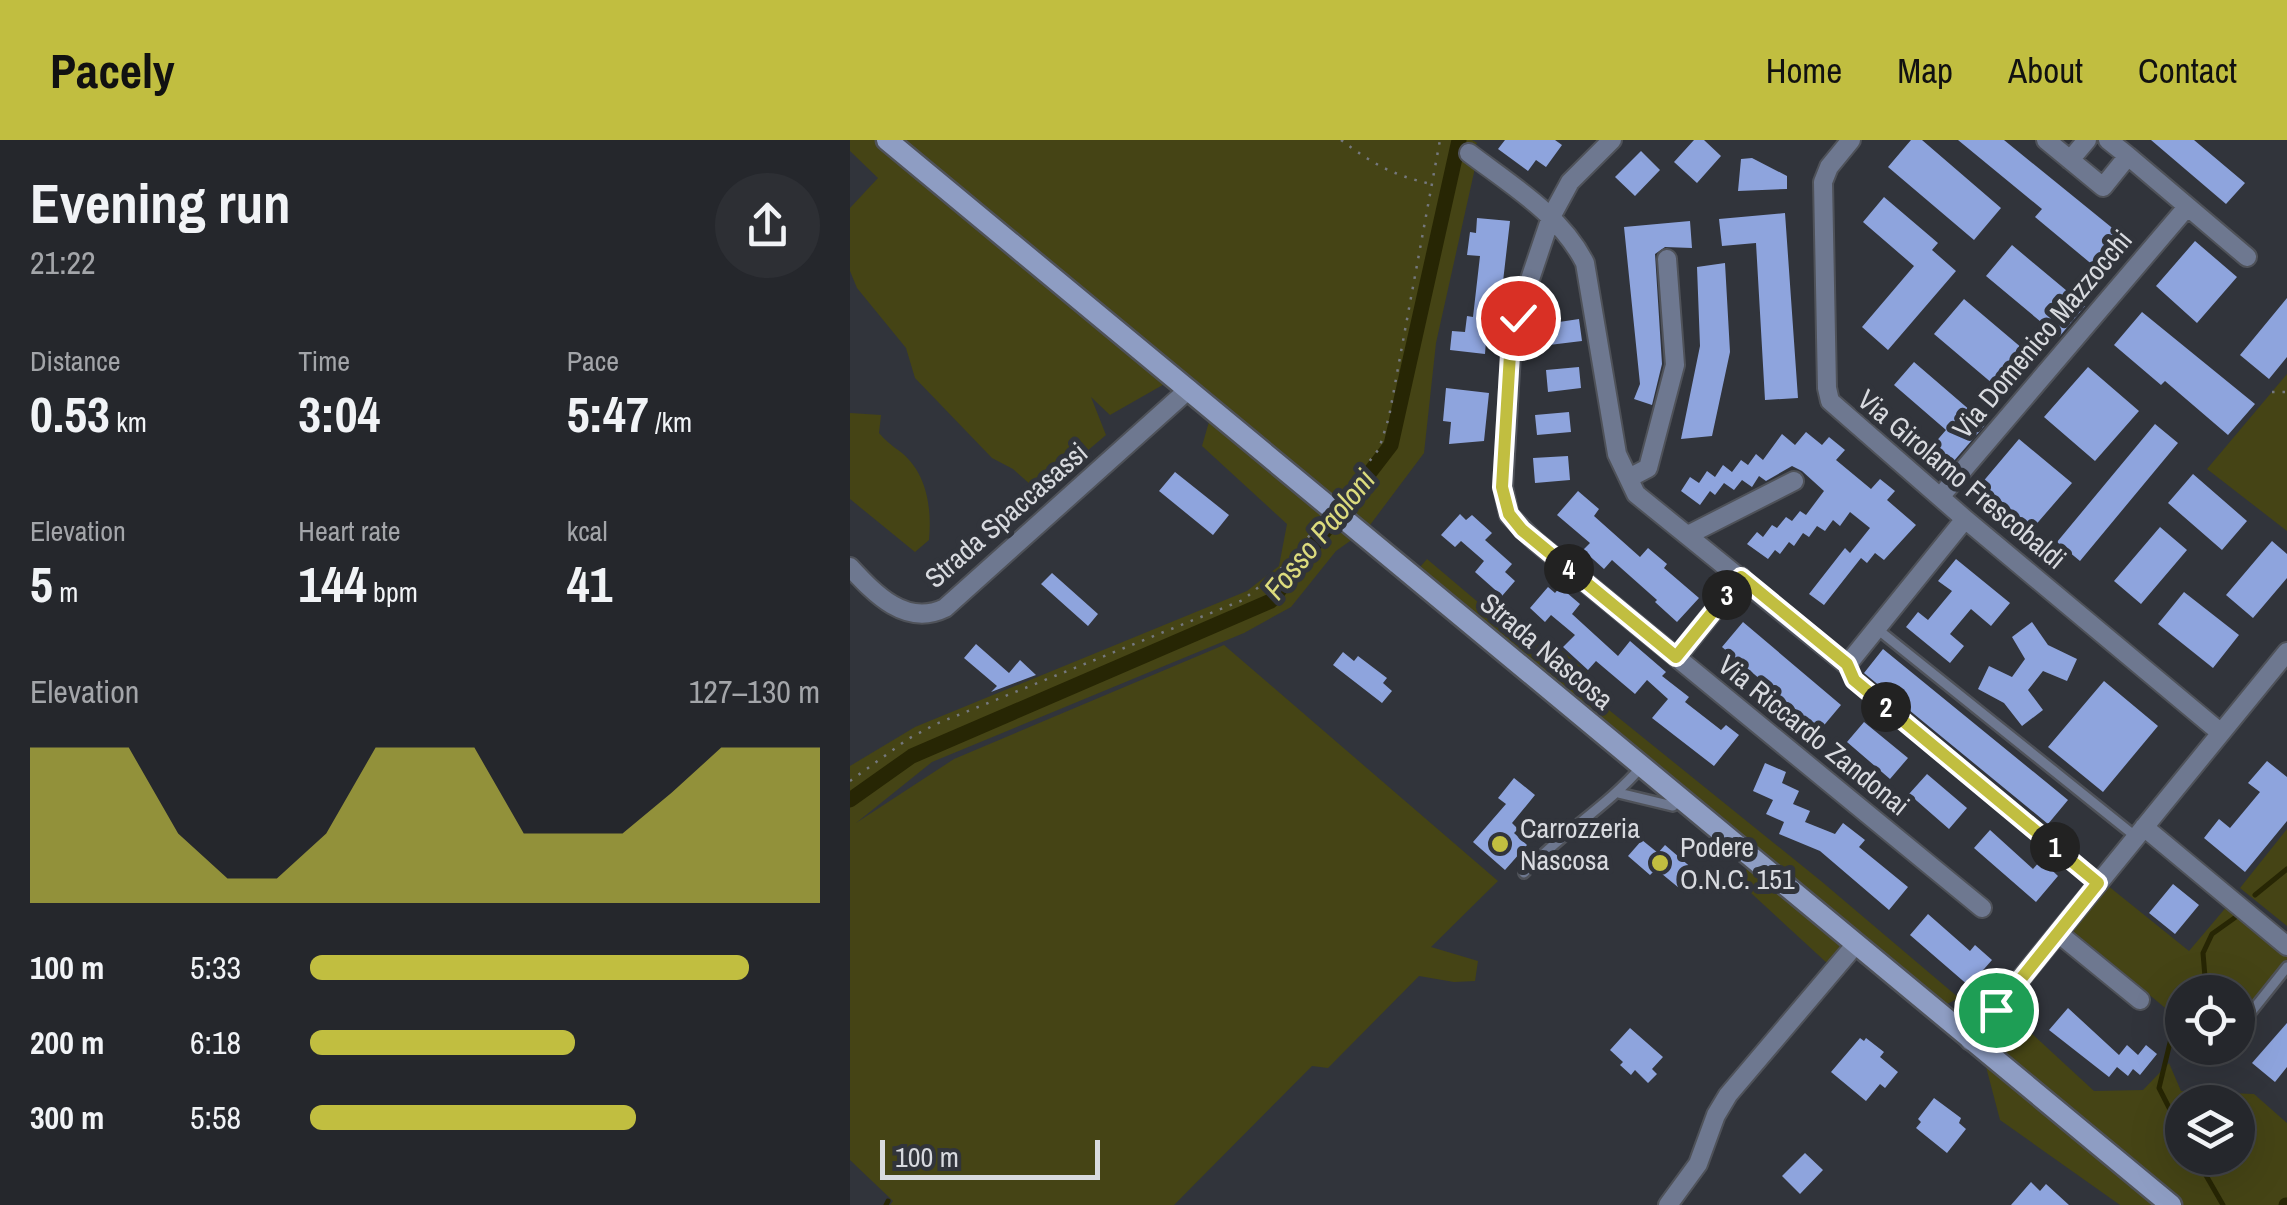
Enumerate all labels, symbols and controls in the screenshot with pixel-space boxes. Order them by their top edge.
text: Pacely [50,38,175,103]
text: Home [1766,47,1842,94]
text: Map [1897,47,1953,94]
text: About [2008,47,2083,94]
text: Contact [2138,47,2237,94]
text: Evening run [30,166,291,240]
button: share [715,173,820,278]
street label: Via Domenico Mazzocchi [1943,222,2141,446]
text: 21:22 [30,241,96,284]
pin [1476,276,1561,361]
icon: check [1491,291,1546,346]
text: Distance [30,342,121,380]
text: Time [298,342,350,380]
text: Pace [567,342,619,380]
text: 0.53 [30,380,110,448]
text: 3:04 [298,380,380,448]
text: 5:47 [567,380,649,448]
street label: Via Girolamo Frescobaldi [1850,380,2074,578]
text: km [110,403,147,441]
text: /km [649,403,692,441]
street label: Strada Spaccasassi [916,434,1096,596]
water label: Fosso Paoloni [1254,461,1384,607]
text: Elevation [30,512,126,550]
text: Heart rate [298,512,400,550]
text: kcal [567,512,607,550]
pin: 4 [1544,544,1594,594]
text: 5 [30,550,53,618]
text: 144 [298,550,367,618]
text: 41 [567,550,612,618]
text: 4 [1563,550,1575,588]
pin: 3 [1702,570,1752,620]
text: m [53,573,78,611]
text: bpm [367,573,418,611]
text: 3 [1721,576,1733,614]
street label: Strada Nascosa [1472,584,1622,718]
street label: Via Riccardo Zandonai [1710,646,1918,824]
text: Elevation [30,670,139,713]
text: 127–130 m [689,670,820,713]
pin: 2 [1861,682,1911,732]
text: 2 [1880,688,1892,726]
place label: Carrozzeria Nascosa [1520,809,1640,879]
pin: 1 [2030,822,2080,872]
place label: Podere O.N.C. 151 [1680,828,1795,898]
text: 1 [2049,828,2061,866]
marker: Carrozzeria Nascosa [1489,833,1511,855]
marker: Podere O.N.C. 151 [1649,852,1671,874]
text: 100 m [30,946,104,989]
text: 5:33 [190,946,241,989]
pin [1954,968,2039,1053]
map controls [2165,975,2255,1175]
button: locate [2165,975,2255,1065]
icon: arrive [1969,983,2024,1038]
text: 200 m [30,1021,104,1064]
text: 6:18 [190,1021,241,1064]
button: layers [2165,1085,2255,1175]
text: 300 m [30,1096,104,1139]
text: 5:58 [190,1096,241,1139]
scale bar [880,1135,1100,1180]
text: 100 m [895,1138,959,1176]

